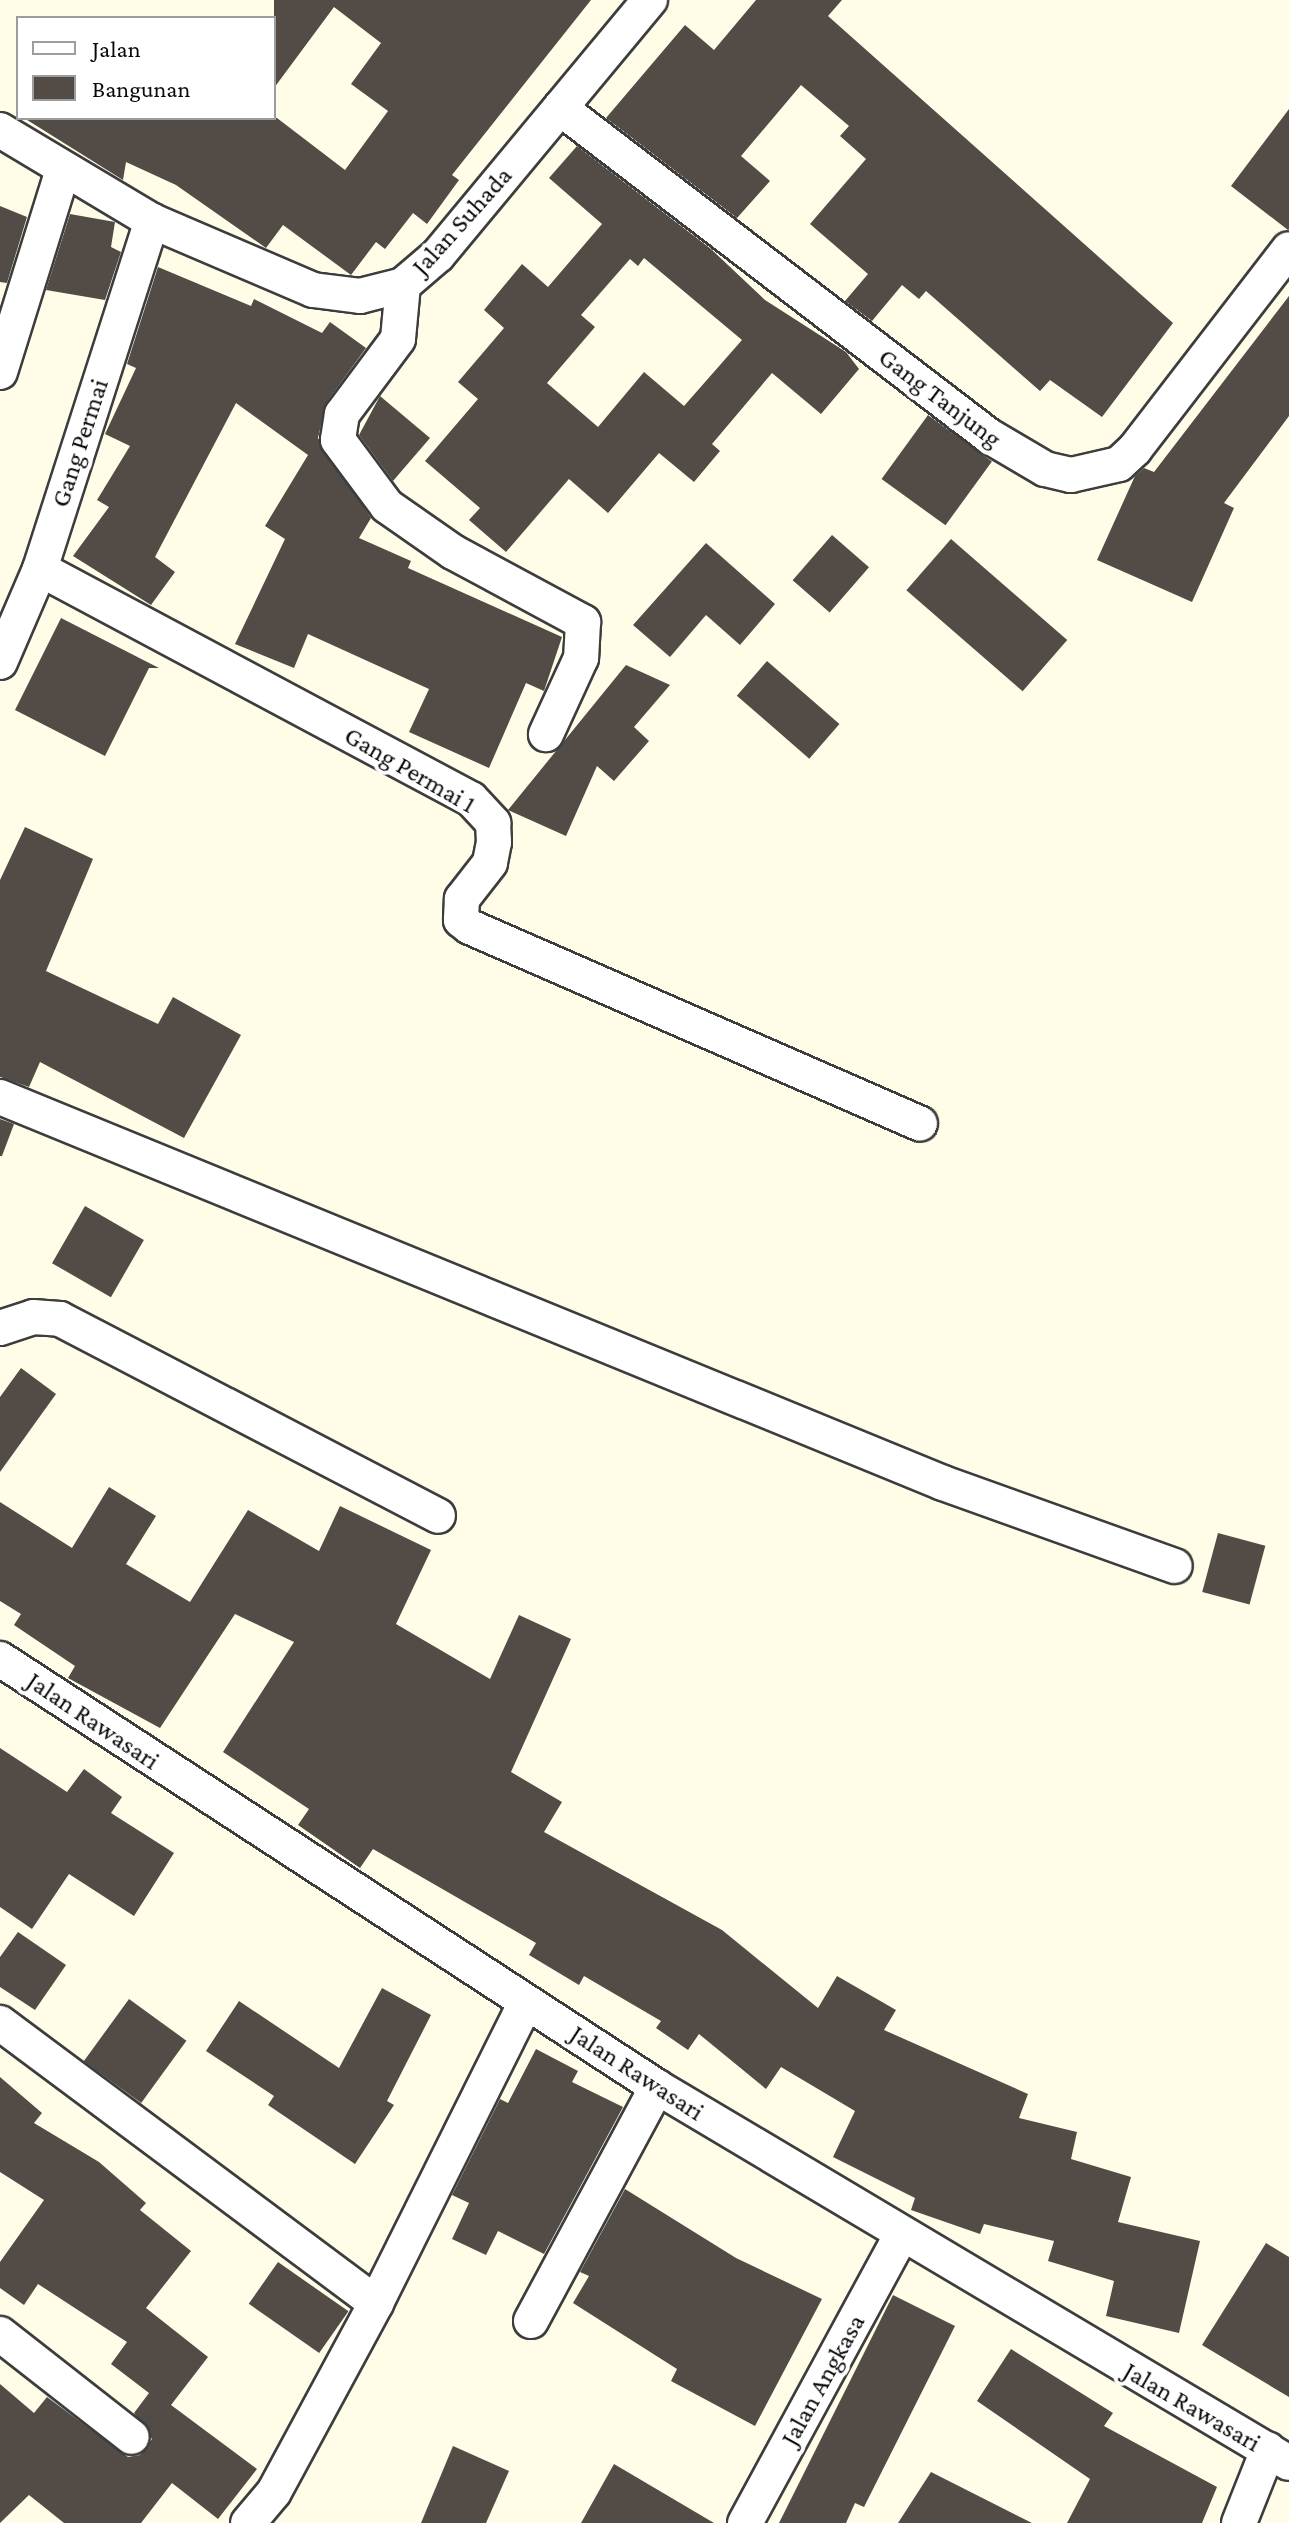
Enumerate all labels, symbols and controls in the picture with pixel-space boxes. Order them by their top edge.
legend [16,16,276,120]
text: Jalan [92,35,141,62]
text: Bangunan [92,75,190,102]
street label: Jalan Suhada [405,160,519,282]
street label: Gang Tanjung [872,342,1008,454]
street label: Gang Permai [45,375,115,511]
street label: Gang Permai 1 [339,720,481,820]
street label: Jalan Rawasari [21,1665,165,1777]
street label: Jalan Rawasari [564,2018,710,2128]
street label: Jalan Angkasa [774,2309,872,2451]
street label: Jalan Rawasari [1118,2355,1266,2459]

